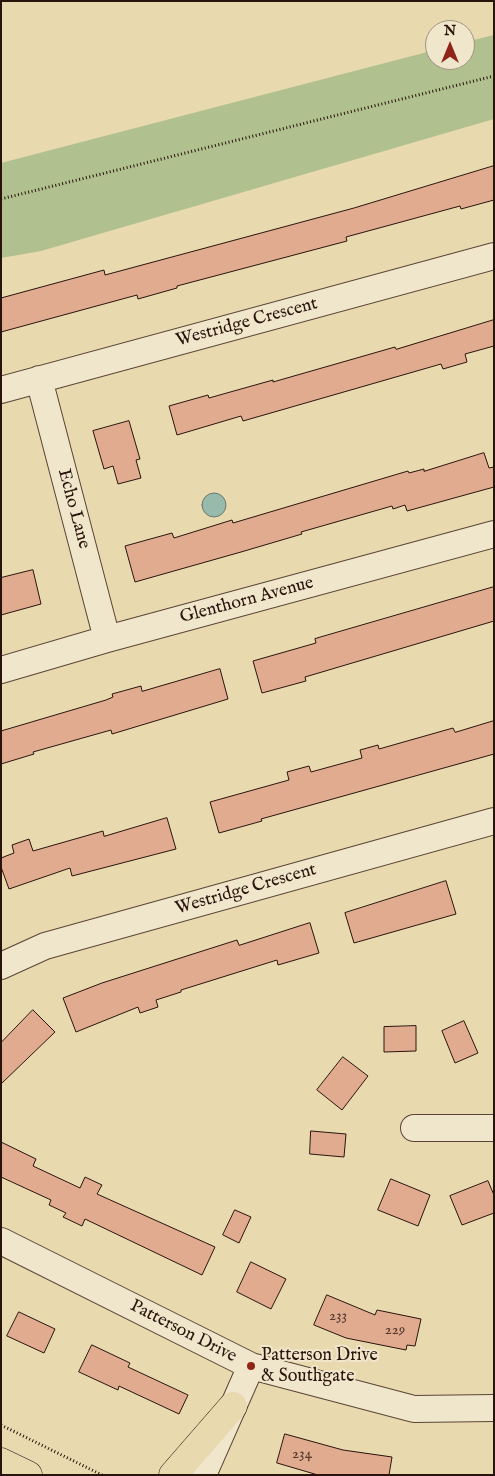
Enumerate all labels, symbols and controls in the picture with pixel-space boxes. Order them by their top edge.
north arrow [425,20,475,70]
text: N [444,22,456,40]
street label: Westridge Crescent [174,294,320,352]
street label: Echo Lane [52,467,94,551]
street label: Glenthorn Avenue [178,573,316,629]
street label: Westridge Crescent [173,860,319,920]
street label: Patterson Drive [126,1296,240,1368]
house number: 233 [329,1308,347,1326]
house number: 229 [385,1322,405,1340]
place label: Patterson Drive & Southgate [261,1345,378,1388]
marker: Patterson Drive & Southgate [245,1360,257,1372]
house number: 234 [292,1446,312,1464]

